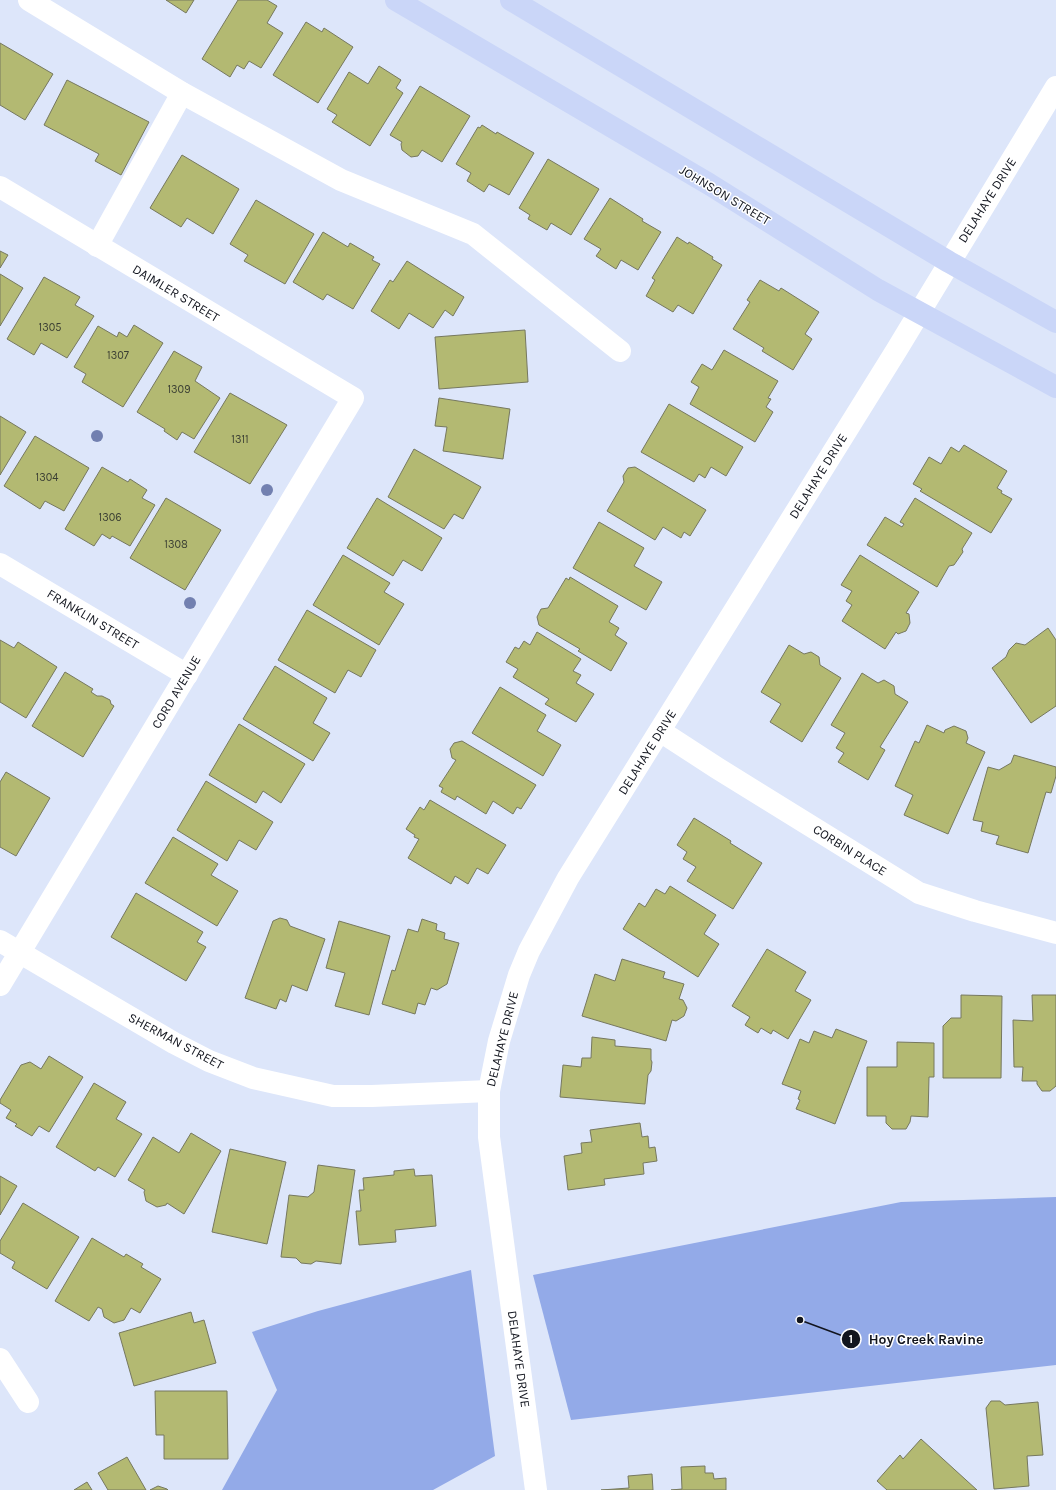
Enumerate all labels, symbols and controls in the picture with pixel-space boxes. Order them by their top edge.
street label: DELAHAYE DRIVE [955,155,1019,245]
street label: JOHNSON STREET [677,162,773,228]
street label: DAIMLER STREET [130,261,223,325]
house number: 1305 [39,321,61,334]
house number: 1307 [107,349,129,362]
house number: 1309 [167,383,191,396]
street label: DELAHAYE DRIVE [786,431,850,521]
house number: 1311 [231,433,249,446]
house number: 1304 [36,471,58,484]
house number: 1306 [99,511,121,524]
house number: 1308 [164,538,188,551]
street label: FRANKLIN STREET [44,586,142,653]
street label: CORD AVENUE [148,653,204,731]
street label: DELAHAYE DRIVE [615,707,679,797]
street label: CORBIN PLACE [810,821,890,879]
street label: DELAHAYE DRIVE [483,990,521,1088]
street label: SHERMAN STREET [126,1010,227,1073]
street label: DELAHAYE DRIVE [505,1310,533,1408]
callout: Hoy Creek Ravine [841,1326,992,1352]
text: Hoy Creek Ravine [869,1331,983,1348]
text: 1 [849,1332,853,1346]

